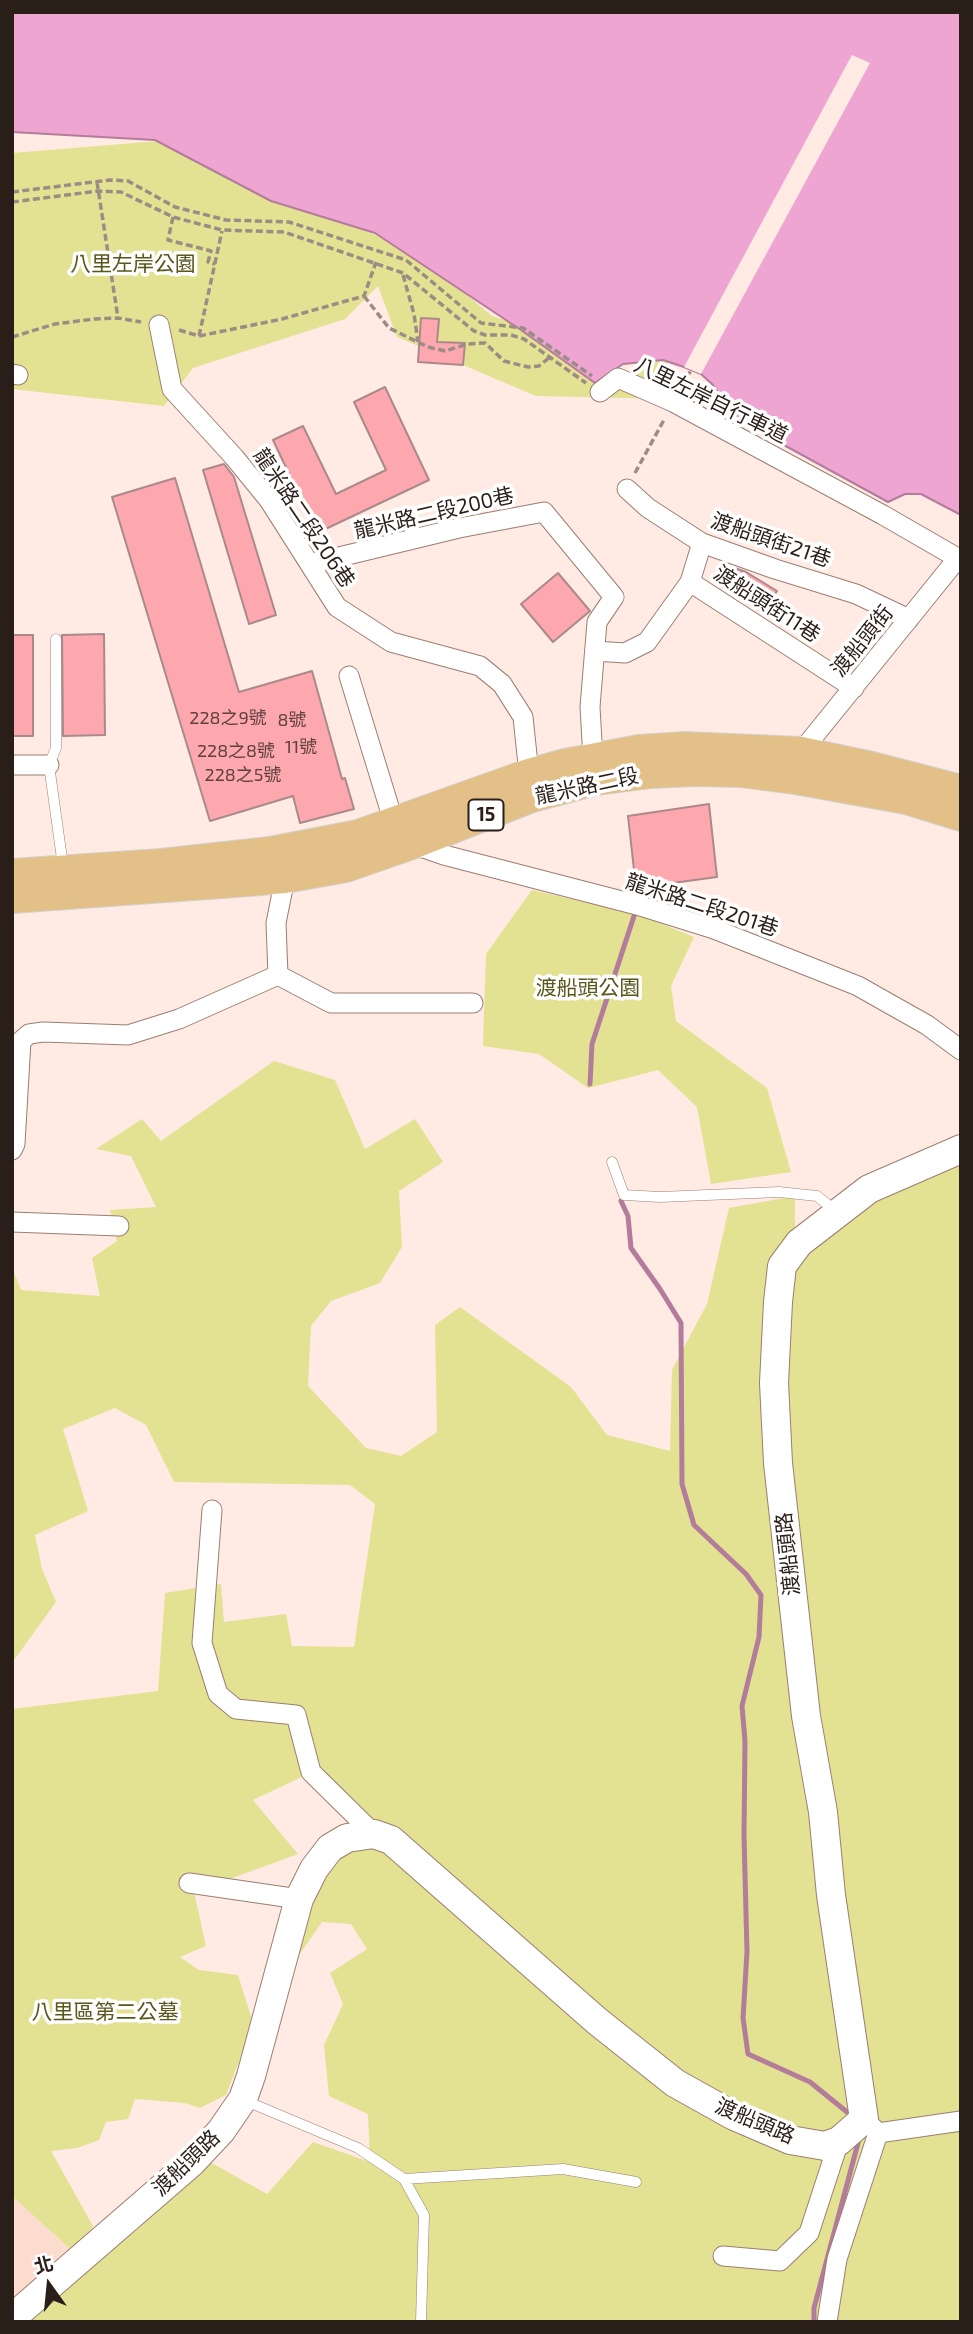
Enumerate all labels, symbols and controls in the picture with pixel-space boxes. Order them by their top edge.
park label: 八里左岸公園 [70,251,196,277]
street label: 八里左岸自行車道 [630,352,792,448]
street label: 龍米路二段206巷 [248,444,360,592]
street label: 龍米路二段200巷 [352,482,516,544]
street label: 渡船頭街21巷 [708,508,834,572]
street label: 渡船頭街11巷 [709,560,825,648]
street label: 渡船頭街 [826,600,898,682]
house number: 228之9號 [189,707,267,729]
house number: 8號 [278,709,306,731]
house number: 11號 [285,736,317,758]
house number: 228之8號 [197,740,275,762]
street label: 龍米路二段 [533,763,641,809]
house number: 228之5號 [205,764,281,786]
road number: 15 [468,800,504,830]
street label: 龍米路二段201巷 [623,868,781,942]
park label: 渡船頭公園 [536,975,640,1001]
street label: 渡船頭路 [771,1511,805,1597]
park label: 八里區第二公墓 [32,1999,178,2025]
street label: 渡船頭路 [711,2093,799,2149]
street label: 渡船頭路 [147,2125,225,2201]
north arrow [14,2250,84,2320]
text: 北 [31,2251,56,2278]

